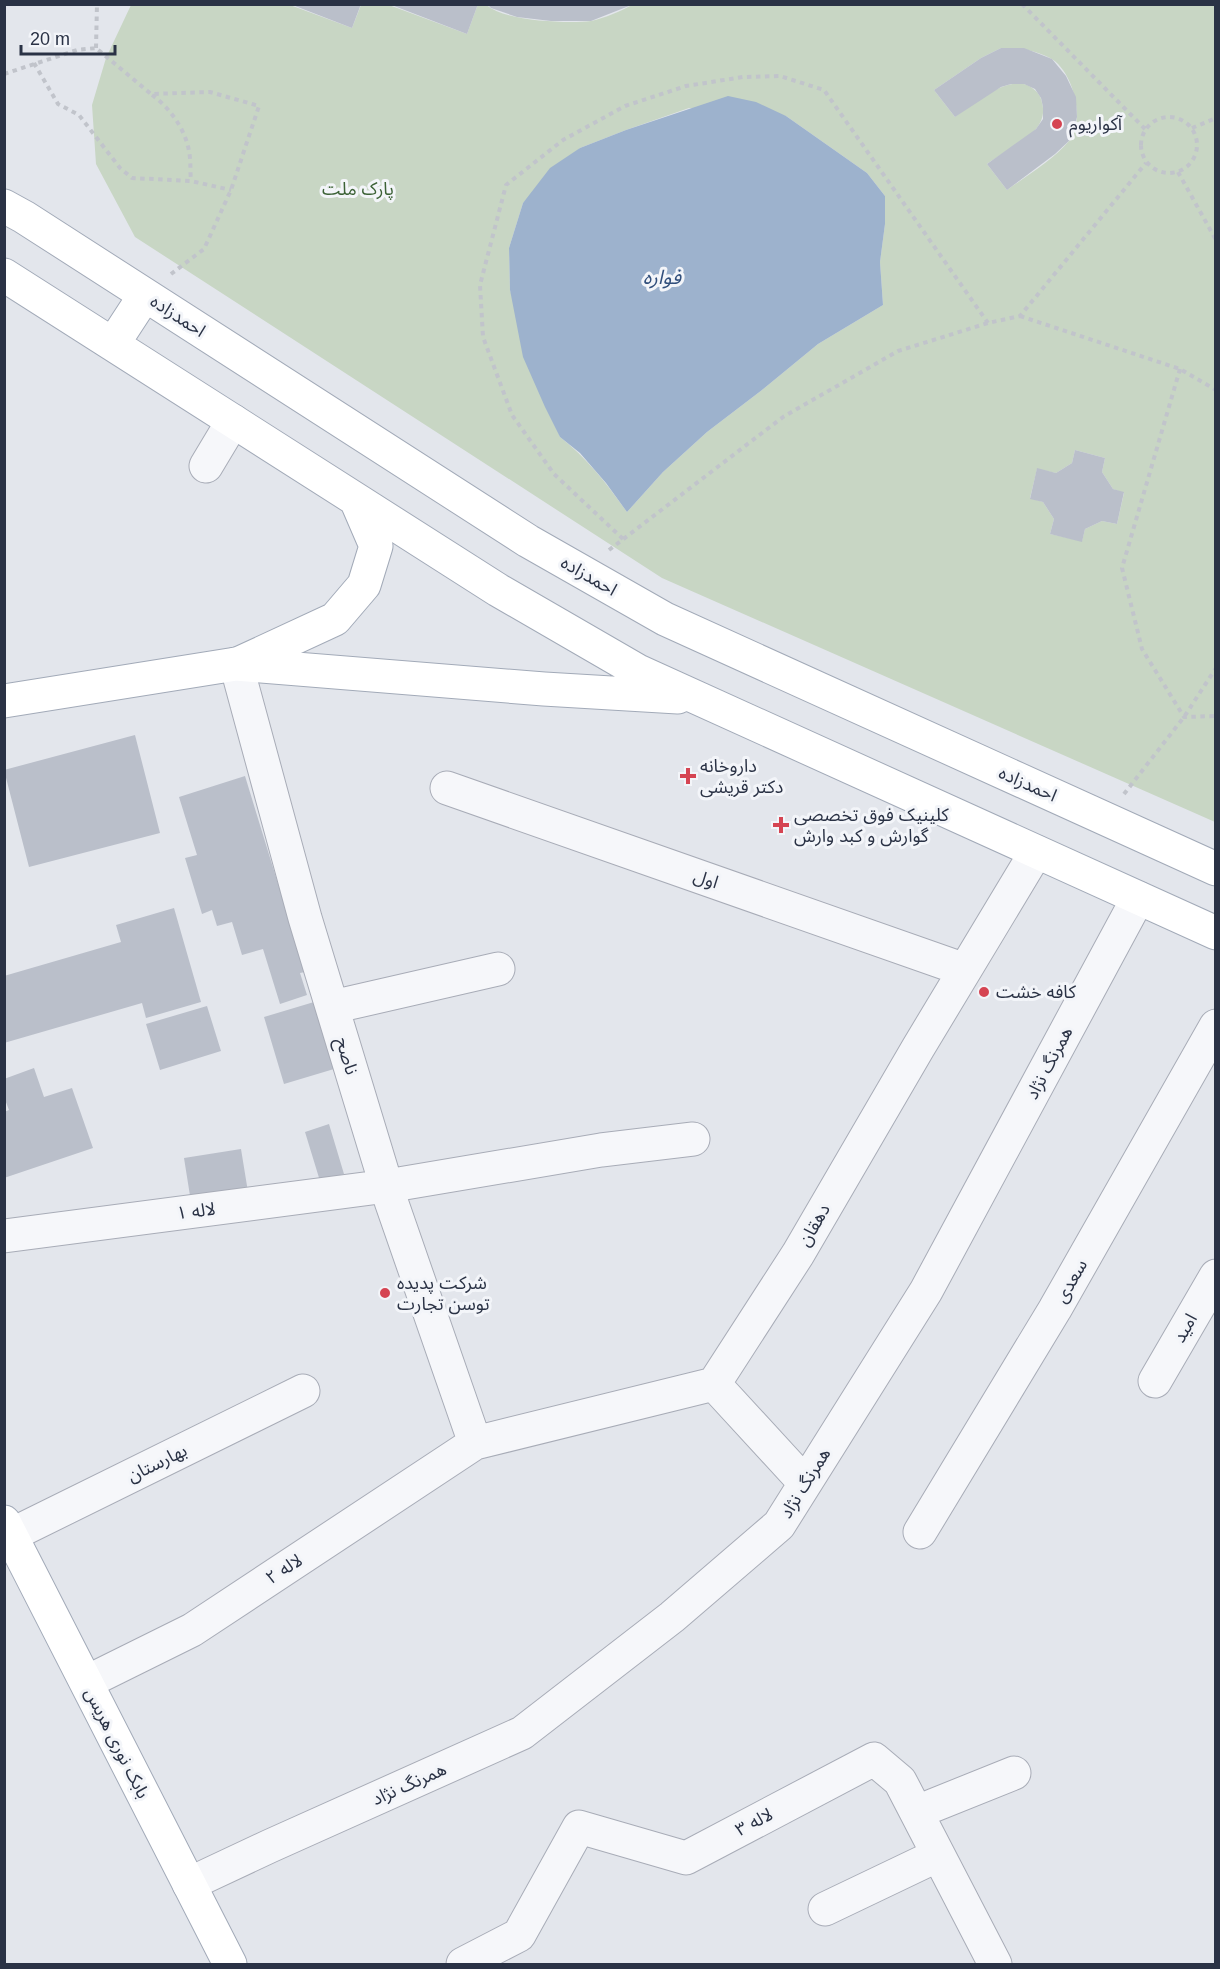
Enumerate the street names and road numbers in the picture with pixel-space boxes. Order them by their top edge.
street label: احمدزاده [146,291,209,342]
street label: احمدزاده [557,552,620,601]
street label: احمدزاده [996,762,1060,806]
street label: اول [691,866,721,893]
street label: همرنگ نژاد [1022,1023,1077,1103]
street label: ناصح [329,1035,362,1078]
street label: لاله ۱ [175,1199,217,1223]
street label: دهقان [794,1200,835,1250]
street label: سعدی [1051,1256,1092,1307]
street label: امید [1169,1310,1201,1346]
street label: بهارستان [124,1440,190,1487]
street label: همرنگ نژاد [776,1444,835,1522]
street label: لاله ۲ [262,1550,306,1588]
street label: بابک نوری هریس [80,1684,153,1802]
street label: همرنگ نژاد [369,1759,450,1810]
street label: لاله ۳ [732,1804,776,1840]

